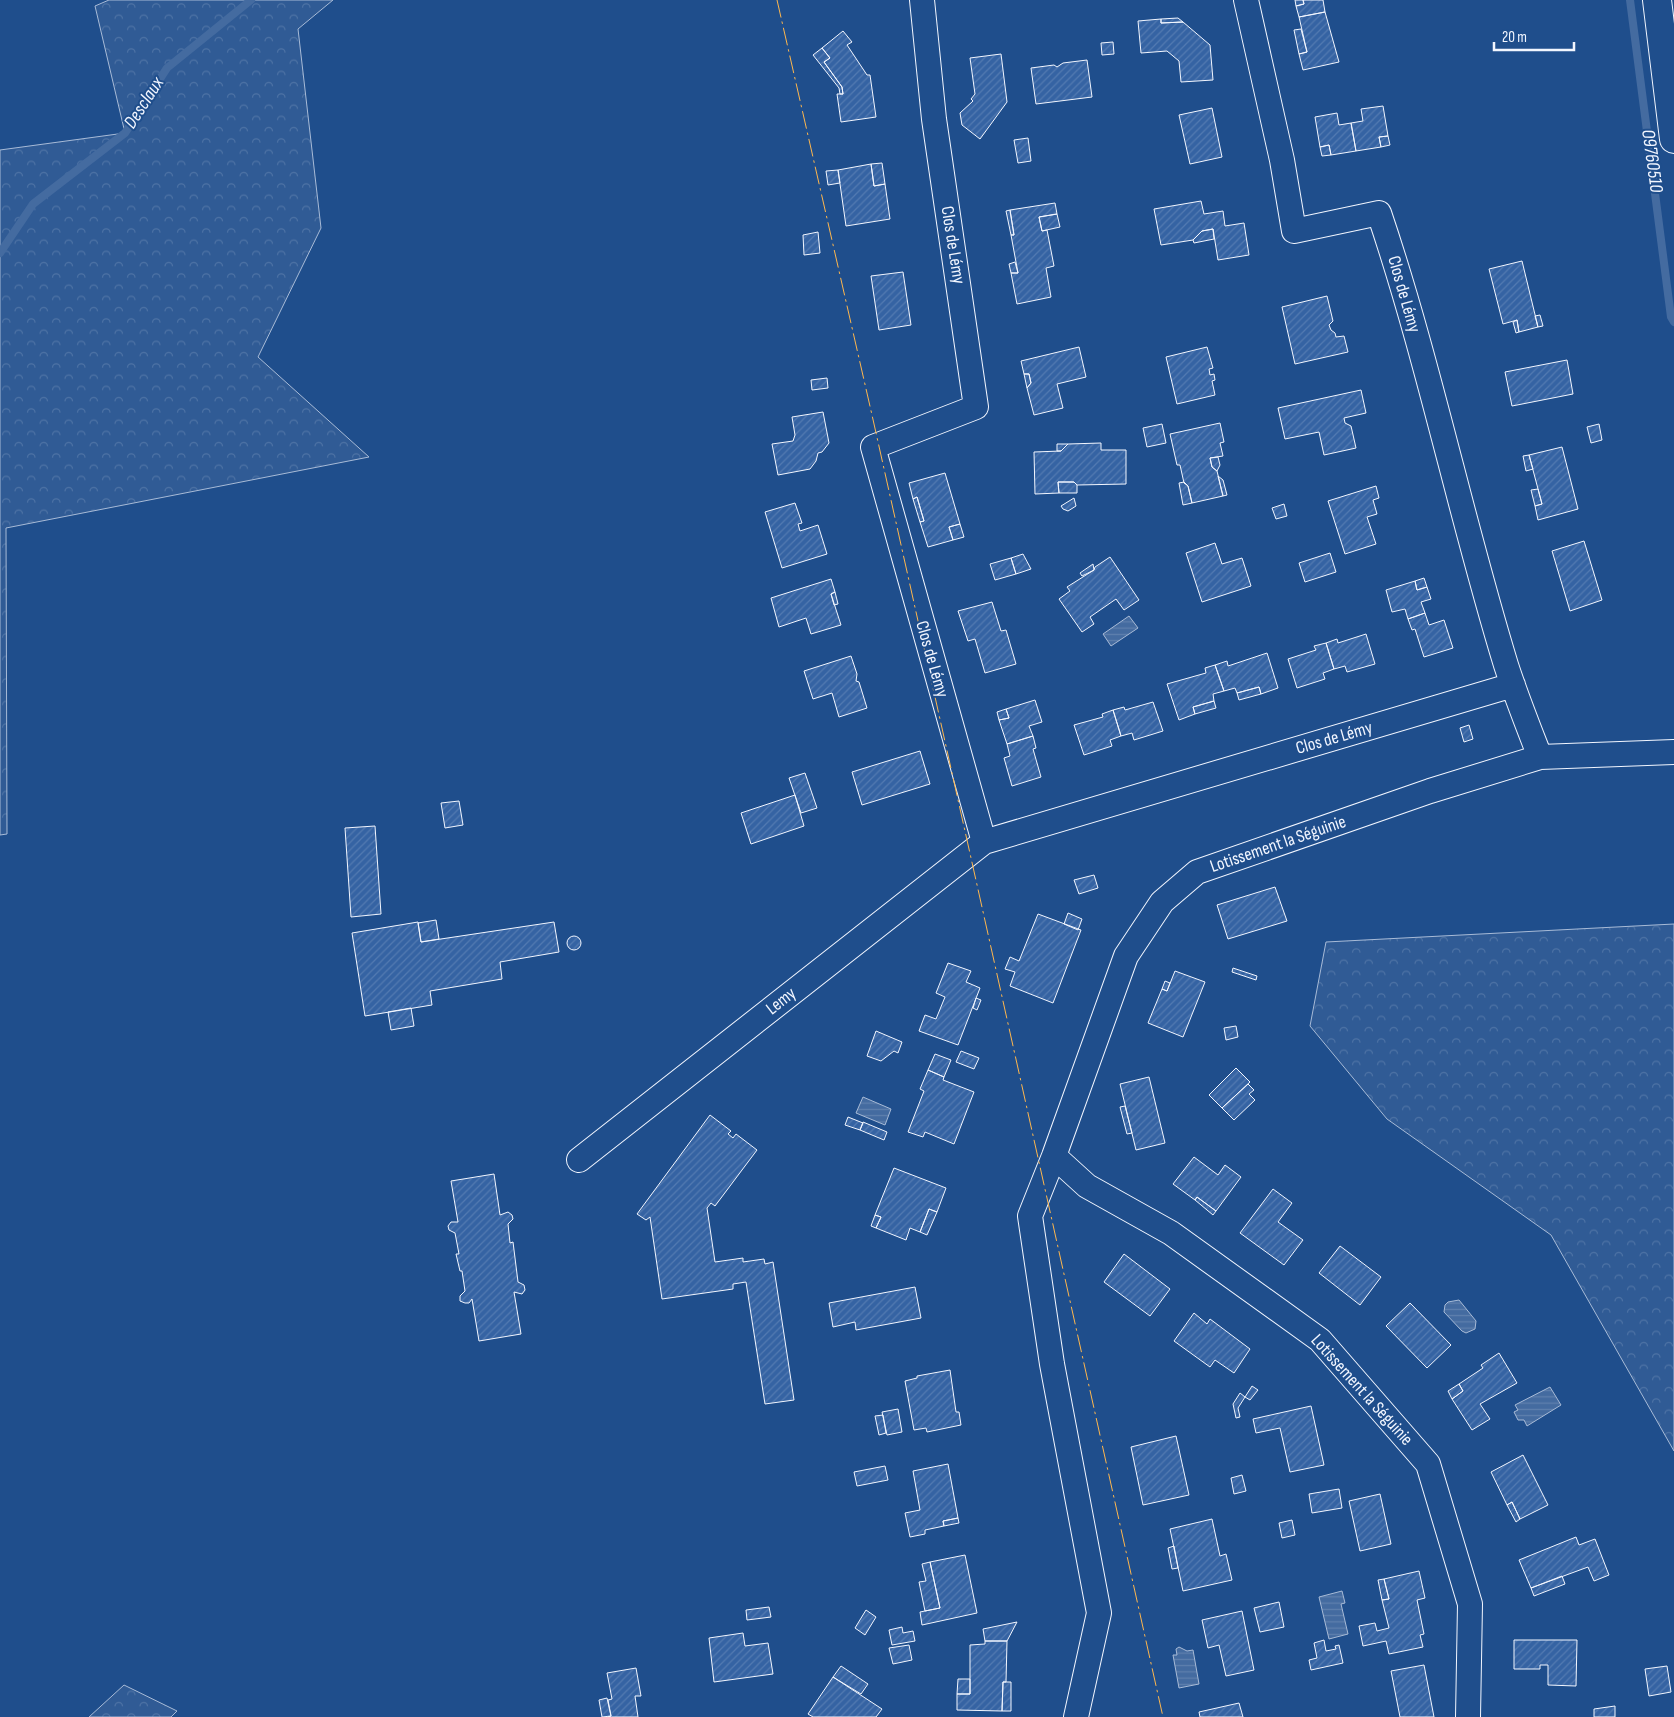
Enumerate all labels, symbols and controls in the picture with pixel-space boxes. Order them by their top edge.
scale bar [1494,20,1574,52]
text: 20 m [1502,28,1527,47]
water label: Desclaux [119,72,170,133]
water label: O9760510 [1636,128,1668,195]
street label: Clos de Lémy [936,205,970,286]
street label: Clos de Lémy [1383,253,1425,335]
street label: Clos de Lémy [911,618,953,700]
street label: Clos de Lémy [1293,717,1375,759]
street label: Lotissement la Séguinie [1207,811,1349,877]
street label: Lemy [762,983,800,1019]
street label: Lotissement la Séguinie [1307,1330,1417,1450]

